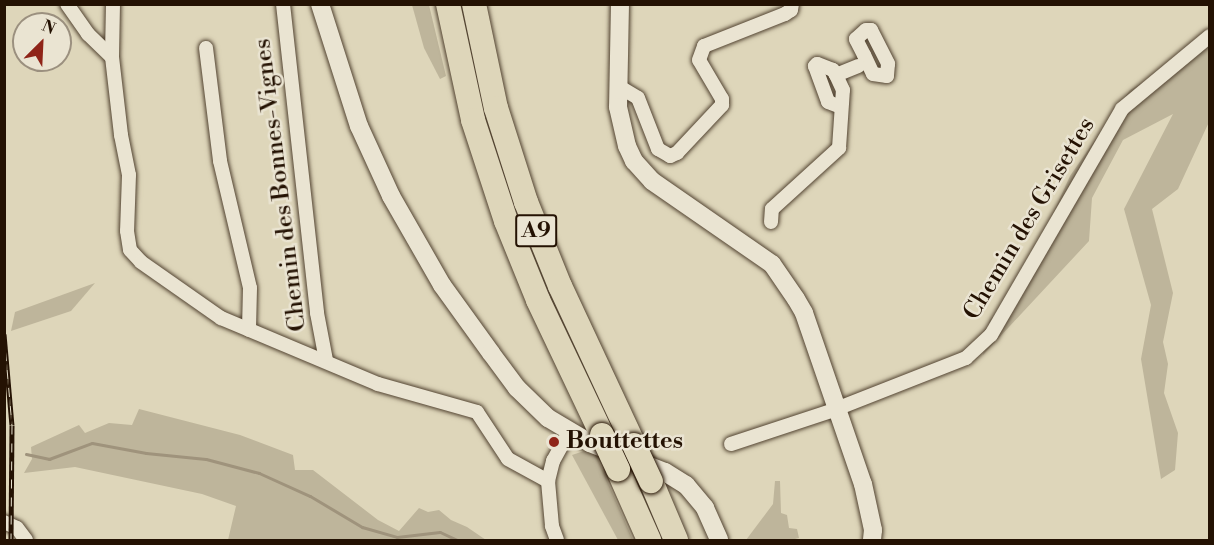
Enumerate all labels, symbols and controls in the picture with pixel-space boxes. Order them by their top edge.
north arrow [12,12,72,72]
text: N [39,16,58,39]
street label: Chemin des Bonnes-Vignes [249,37,313,333]
street label: Chemin des Grisettes [958,113,1102,325]
road number: A9 [515,212,557,250]
place label: Bouttettes [566,428,683,456]
marker: Bouttettes [547,435,561,449]

